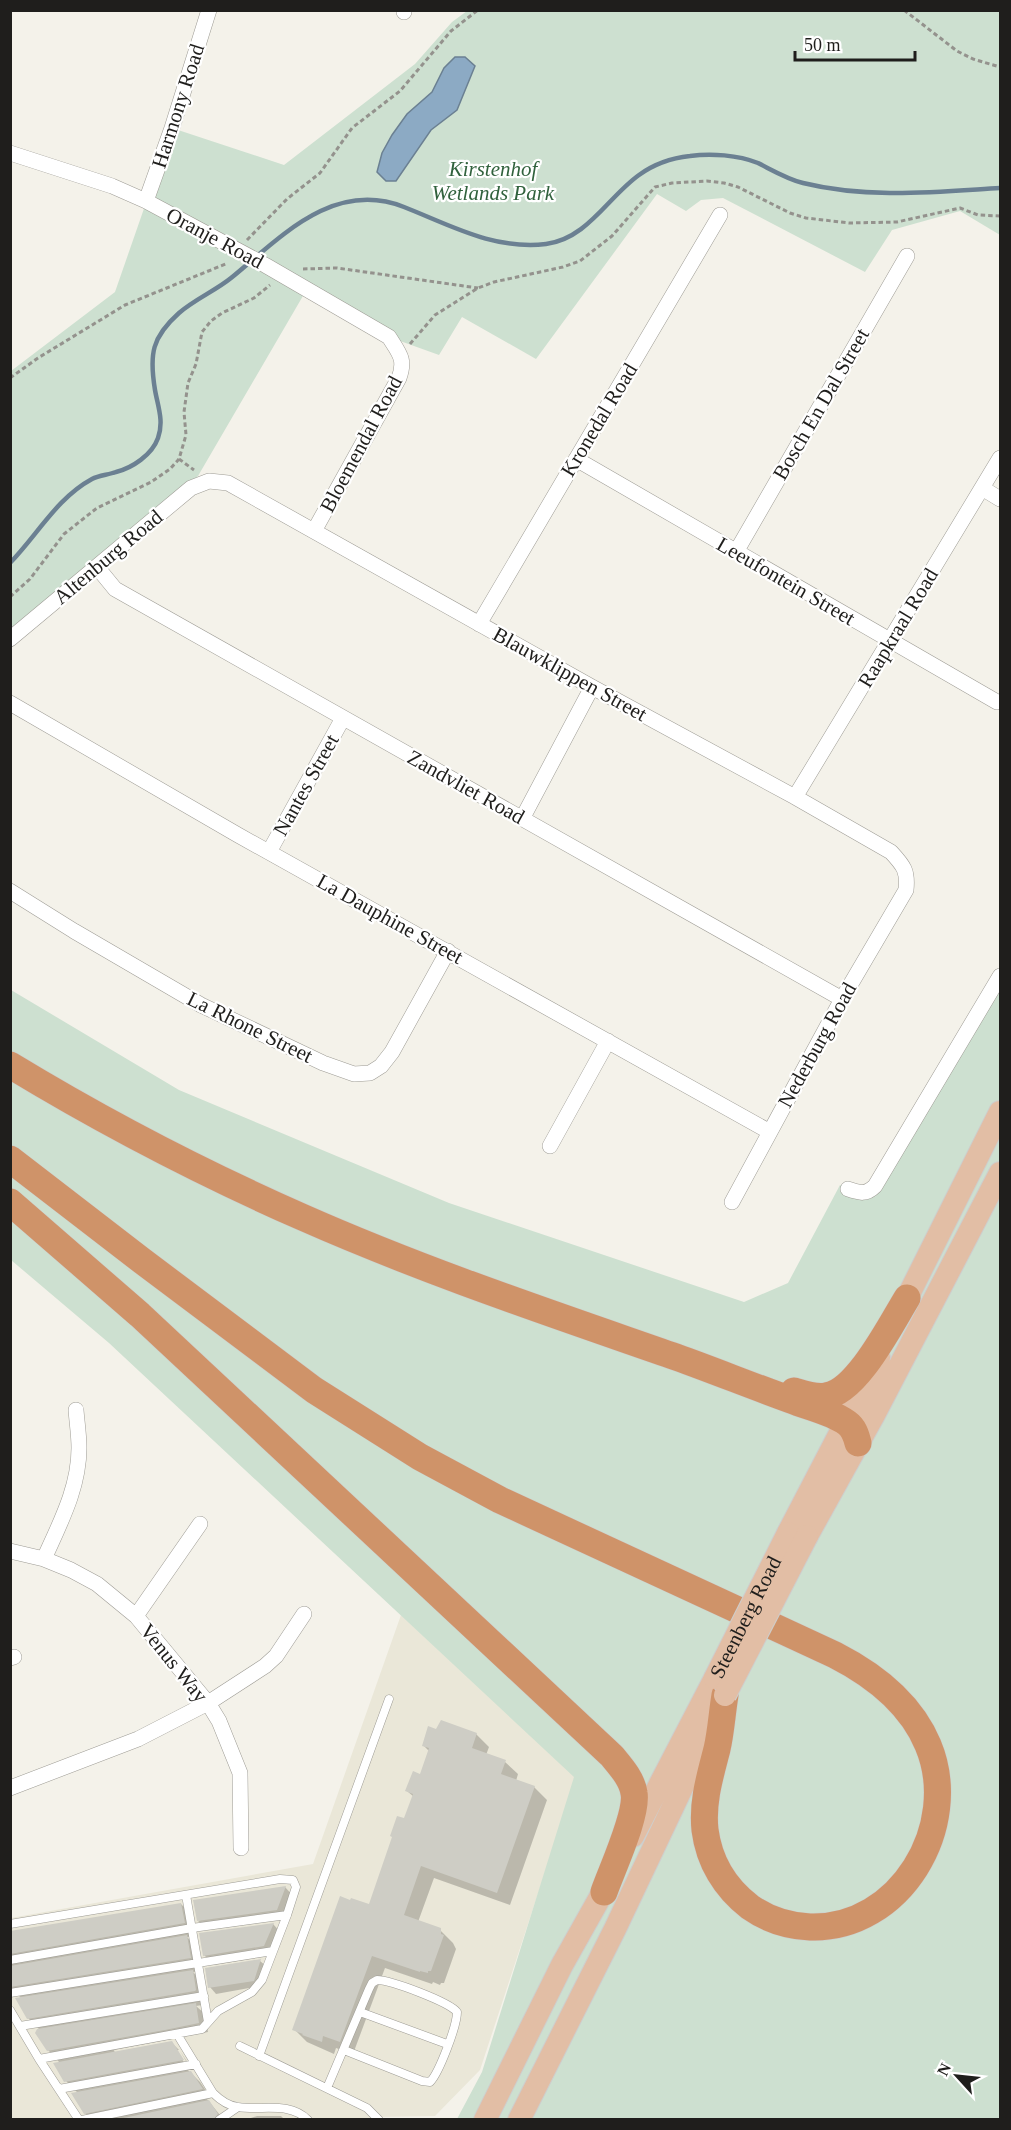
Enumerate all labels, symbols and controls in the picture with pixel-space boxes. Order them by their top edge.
scale bar [795,24,915,62]
text: 50 m [804,35,841,55]
street label: Harmony Road [147,41,209,171]
park label: Kirstenhof Wetlands Park [432,157,555,205]
street label: Oranje Road [162,202,268,274]
street label: Bosch En Dal Street [768,324,874,484]
street label: Kronedal Road [556,359,642,481]
street label: Bloemendal Road [315,371,407,516]
street label: Altenburg Road [49,504,168,609]
street label: Leeufontein Street [713,532,860,630]
street label: Raapkraal Road [853,564,943,692]
street label: Blauwklippen Street [489,622,651,726]
street label: Nantes Street [268,730,344,840]
street label: Zandvliet Road [403,745,529,829]
street label: La Dauphine Street [313,869,467,969]
street label: Nederburg Road [773,978,861,1112]
street label: La Rhone Street [183,986,317,1068]
street label: Steenberg Road [705,1552,786,1682]
street label: Venus Way [135,1619,213,1708]
north arrow [927,2046,987,2106]
text: N [934,2060,954,2078]

